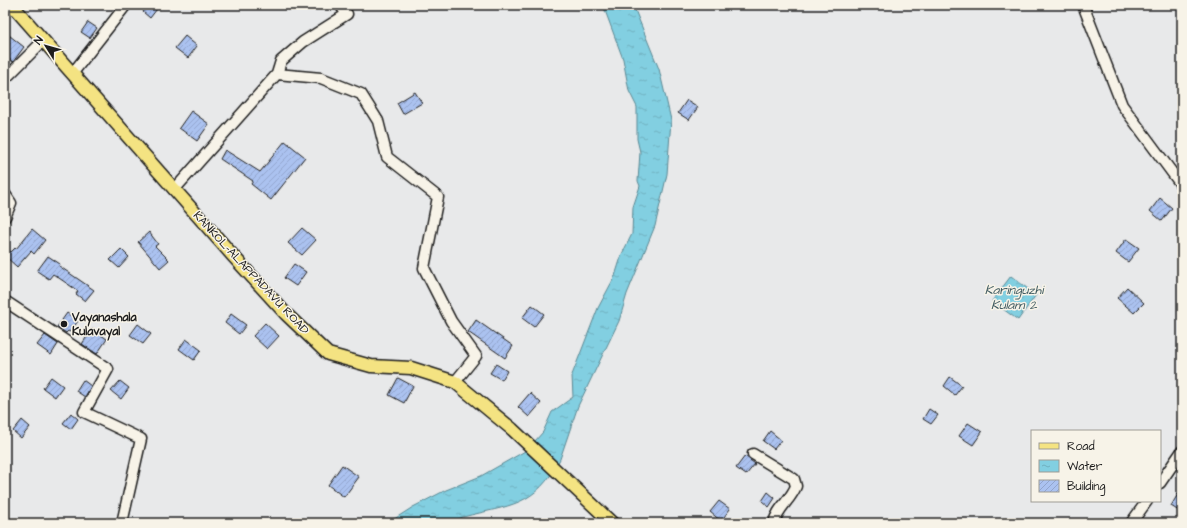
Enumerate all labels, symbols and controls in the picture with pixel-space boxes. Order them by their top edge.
north arrow [26,26,66,66]
text: N [30,33,47,48]
street label: KANKOL-ALAPPADAVU ROAD [189,208,313,339]
water label: Karinguzhi Kulam 2 [985,281,1045,314]
place label: Vayanashala Kulavayal [71,309,137,341]
marker: Vayanashala Kulavayal [59,319,69,329]
legend [1031,430,1161,502]
text: Road [1067,438,1095,455]
text: Water [1067,458,1103,475]
text: Building [1067,478,1105,496]

